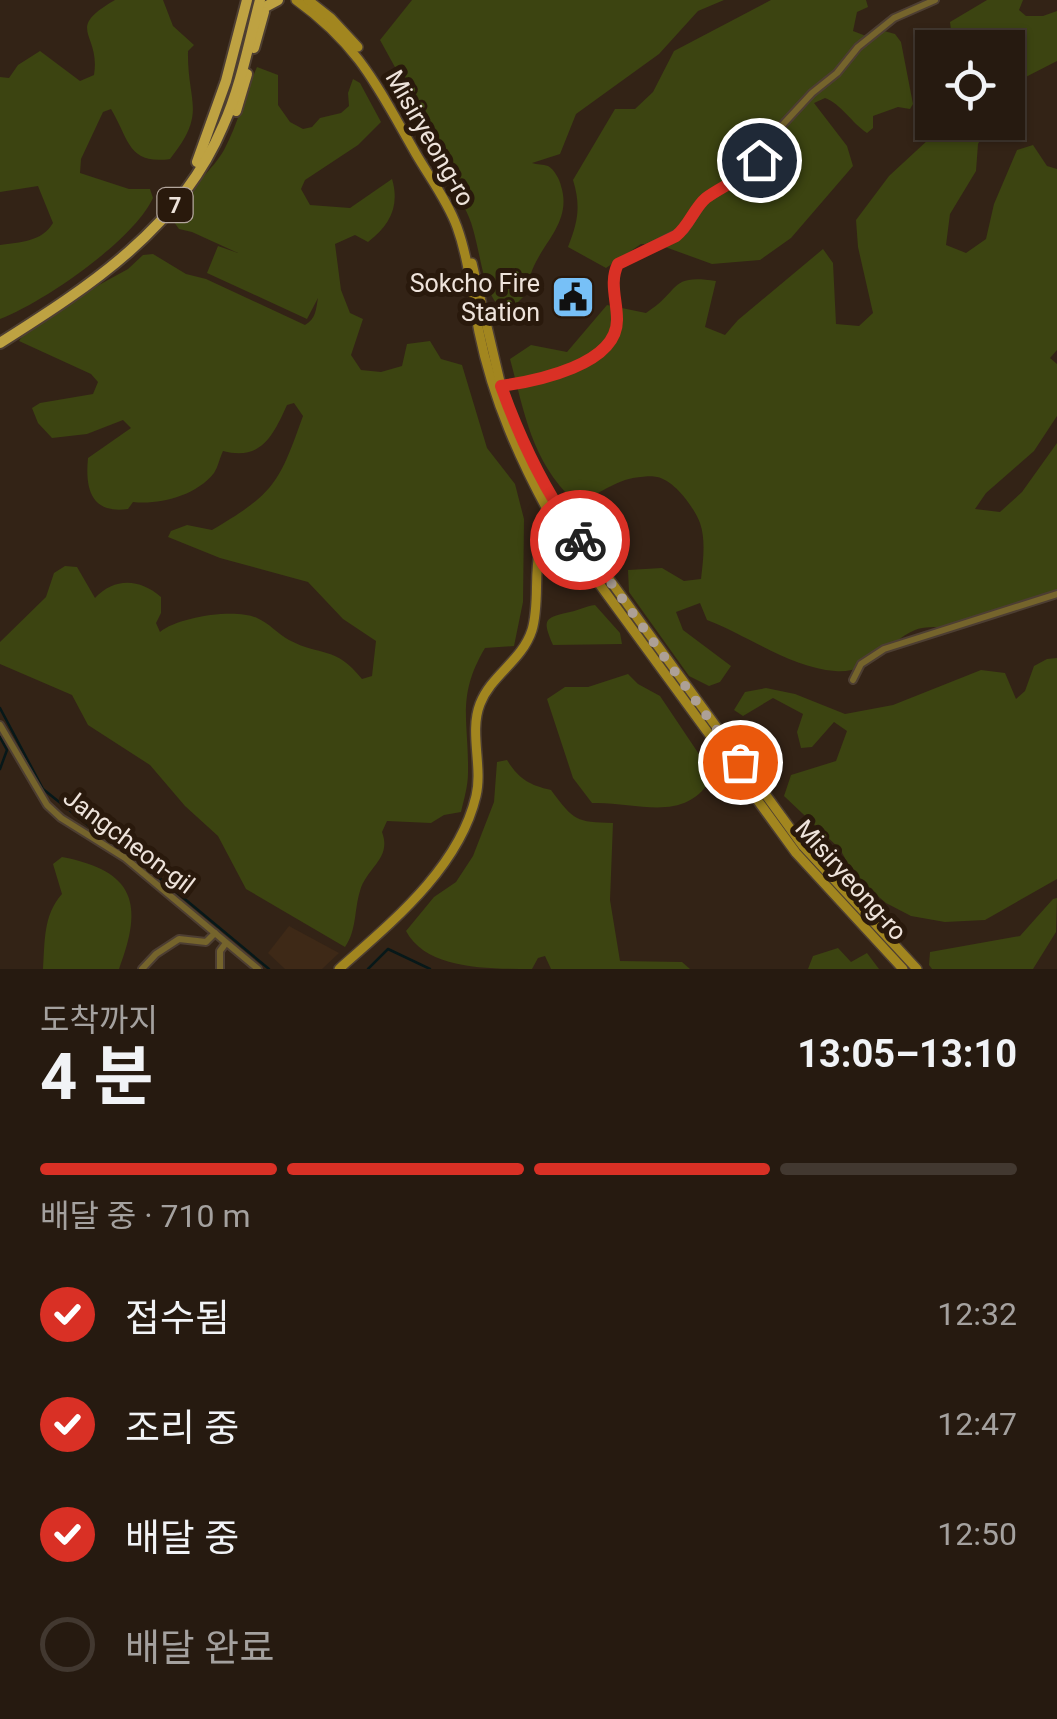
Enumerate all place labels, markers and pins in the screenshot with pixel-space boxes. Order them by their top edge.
pin [717,118,802,203]
place label: Sokcho Fire Station [410,269,540,327]
public building icon: Sokcho Fire Station [550,274,596,320]
pin [698,720,783,805]

